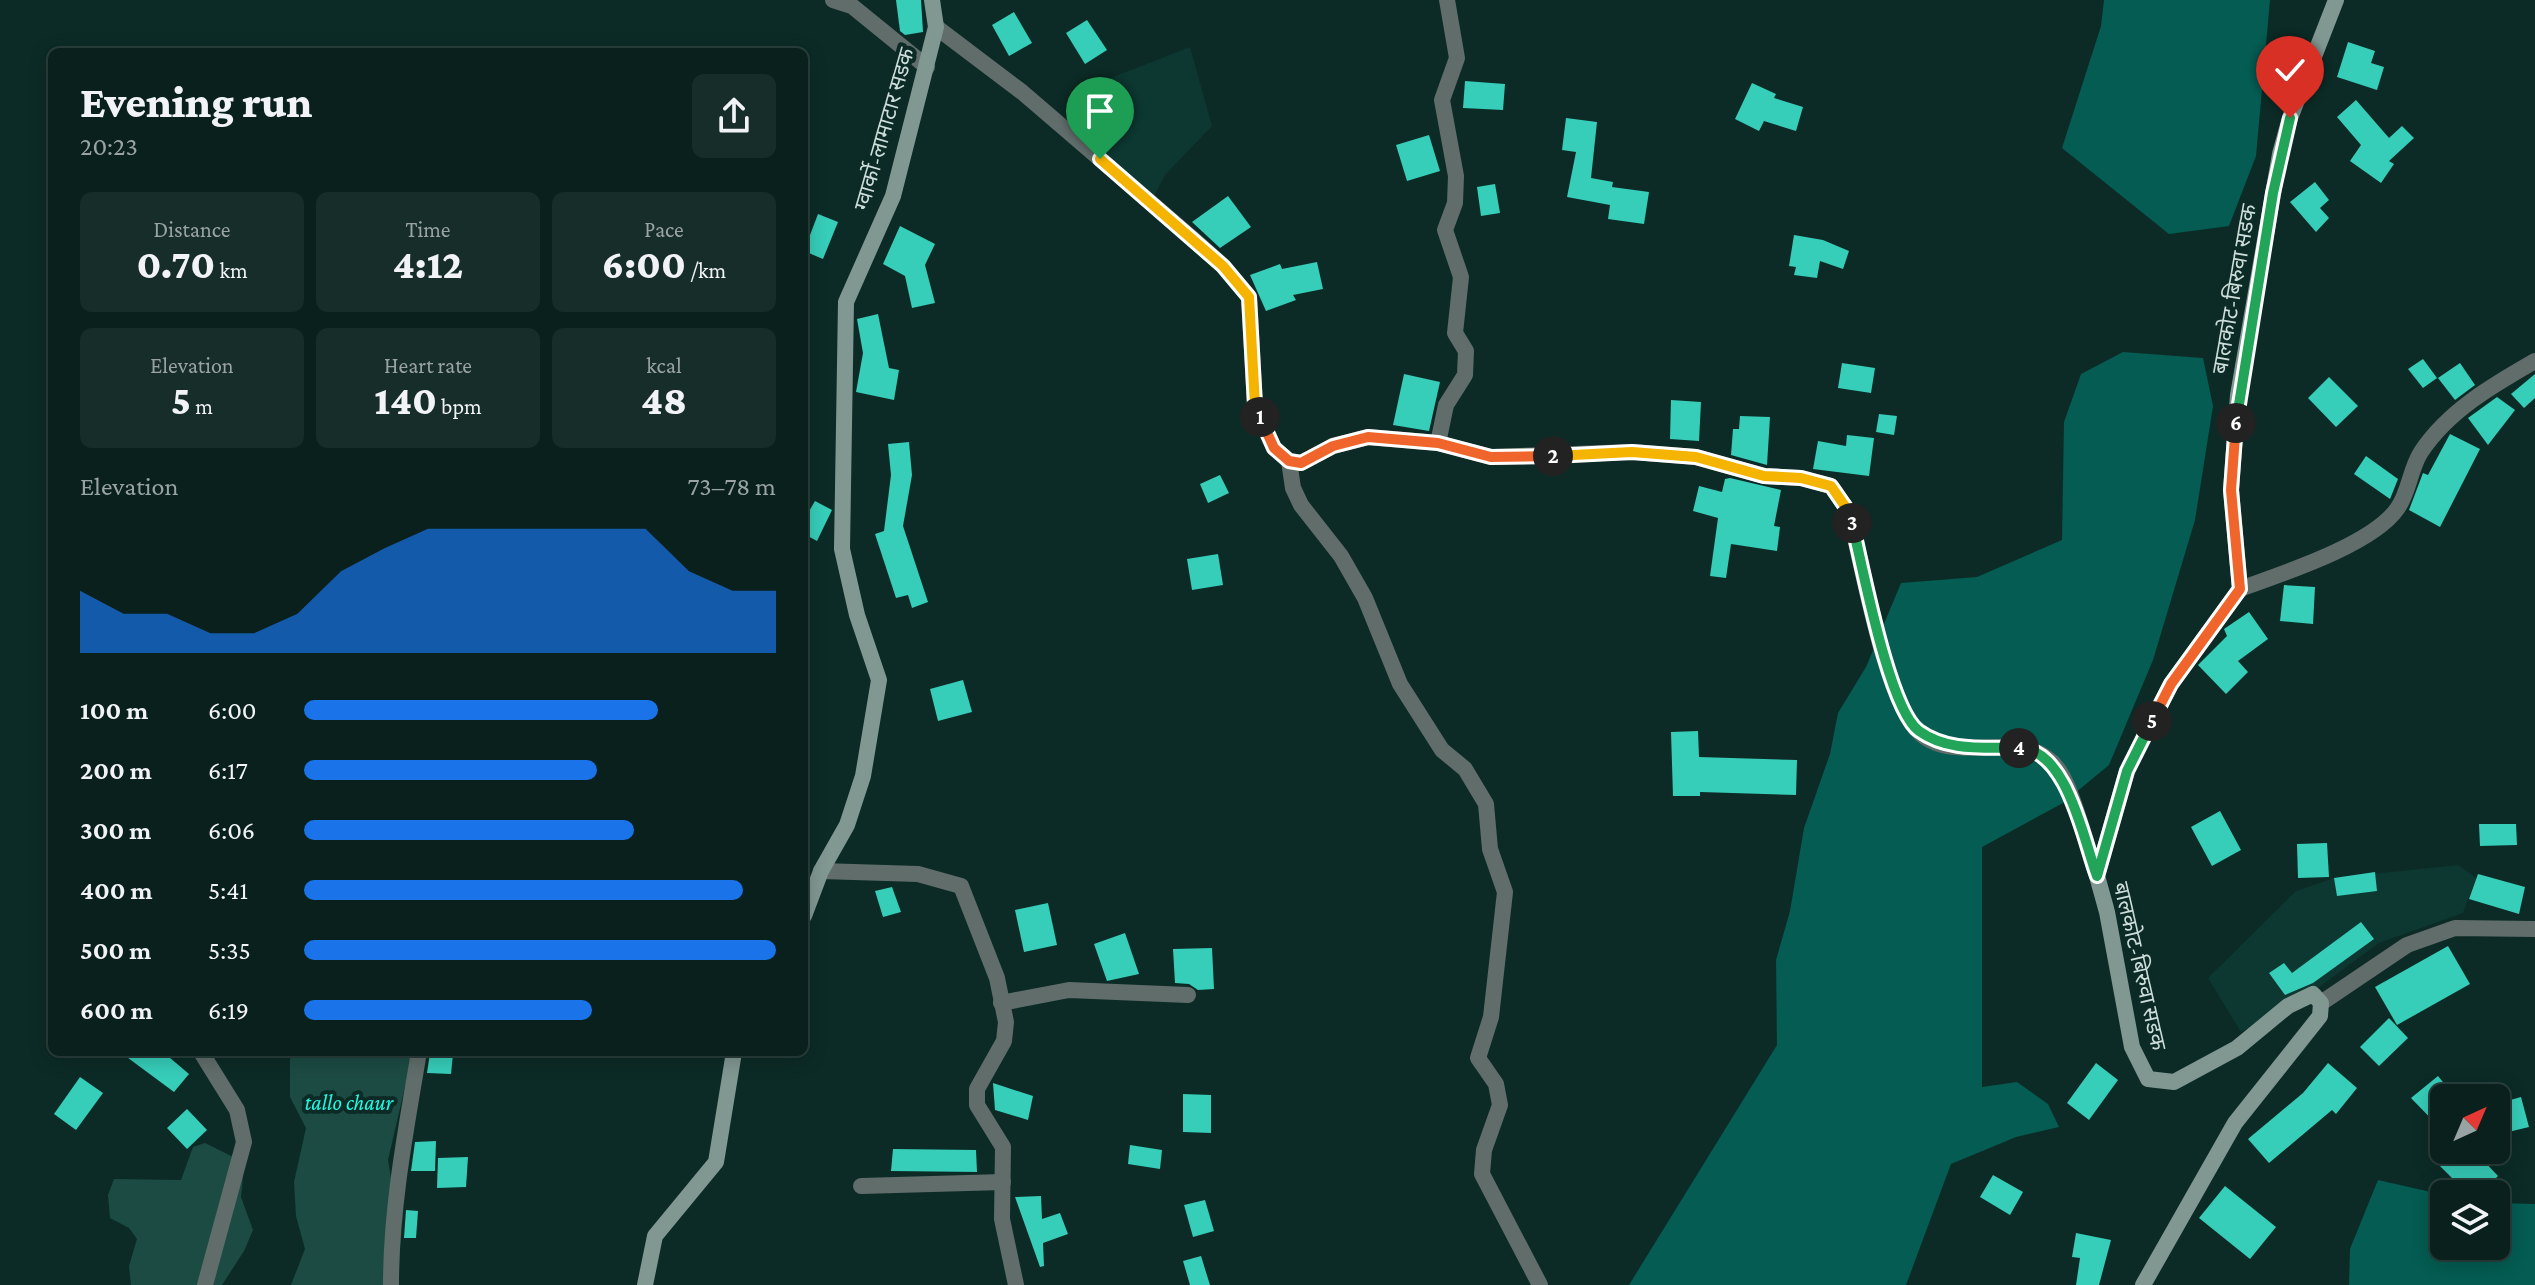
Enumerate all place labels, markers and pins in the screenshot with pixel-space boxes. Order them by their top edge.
pin [2256,36,2324,118]
pin [1066,77,1134,159]
pin: 1 [1240,397,1280,437]
pin: 6 [2216,403,2256,443]
pin: 2 [1533,436,1573,476]
pin: 3 [1832,503,1872,543]
pin: 5 [2132,701,2172,741]
pin: 4 [1999,728,2039,768]

